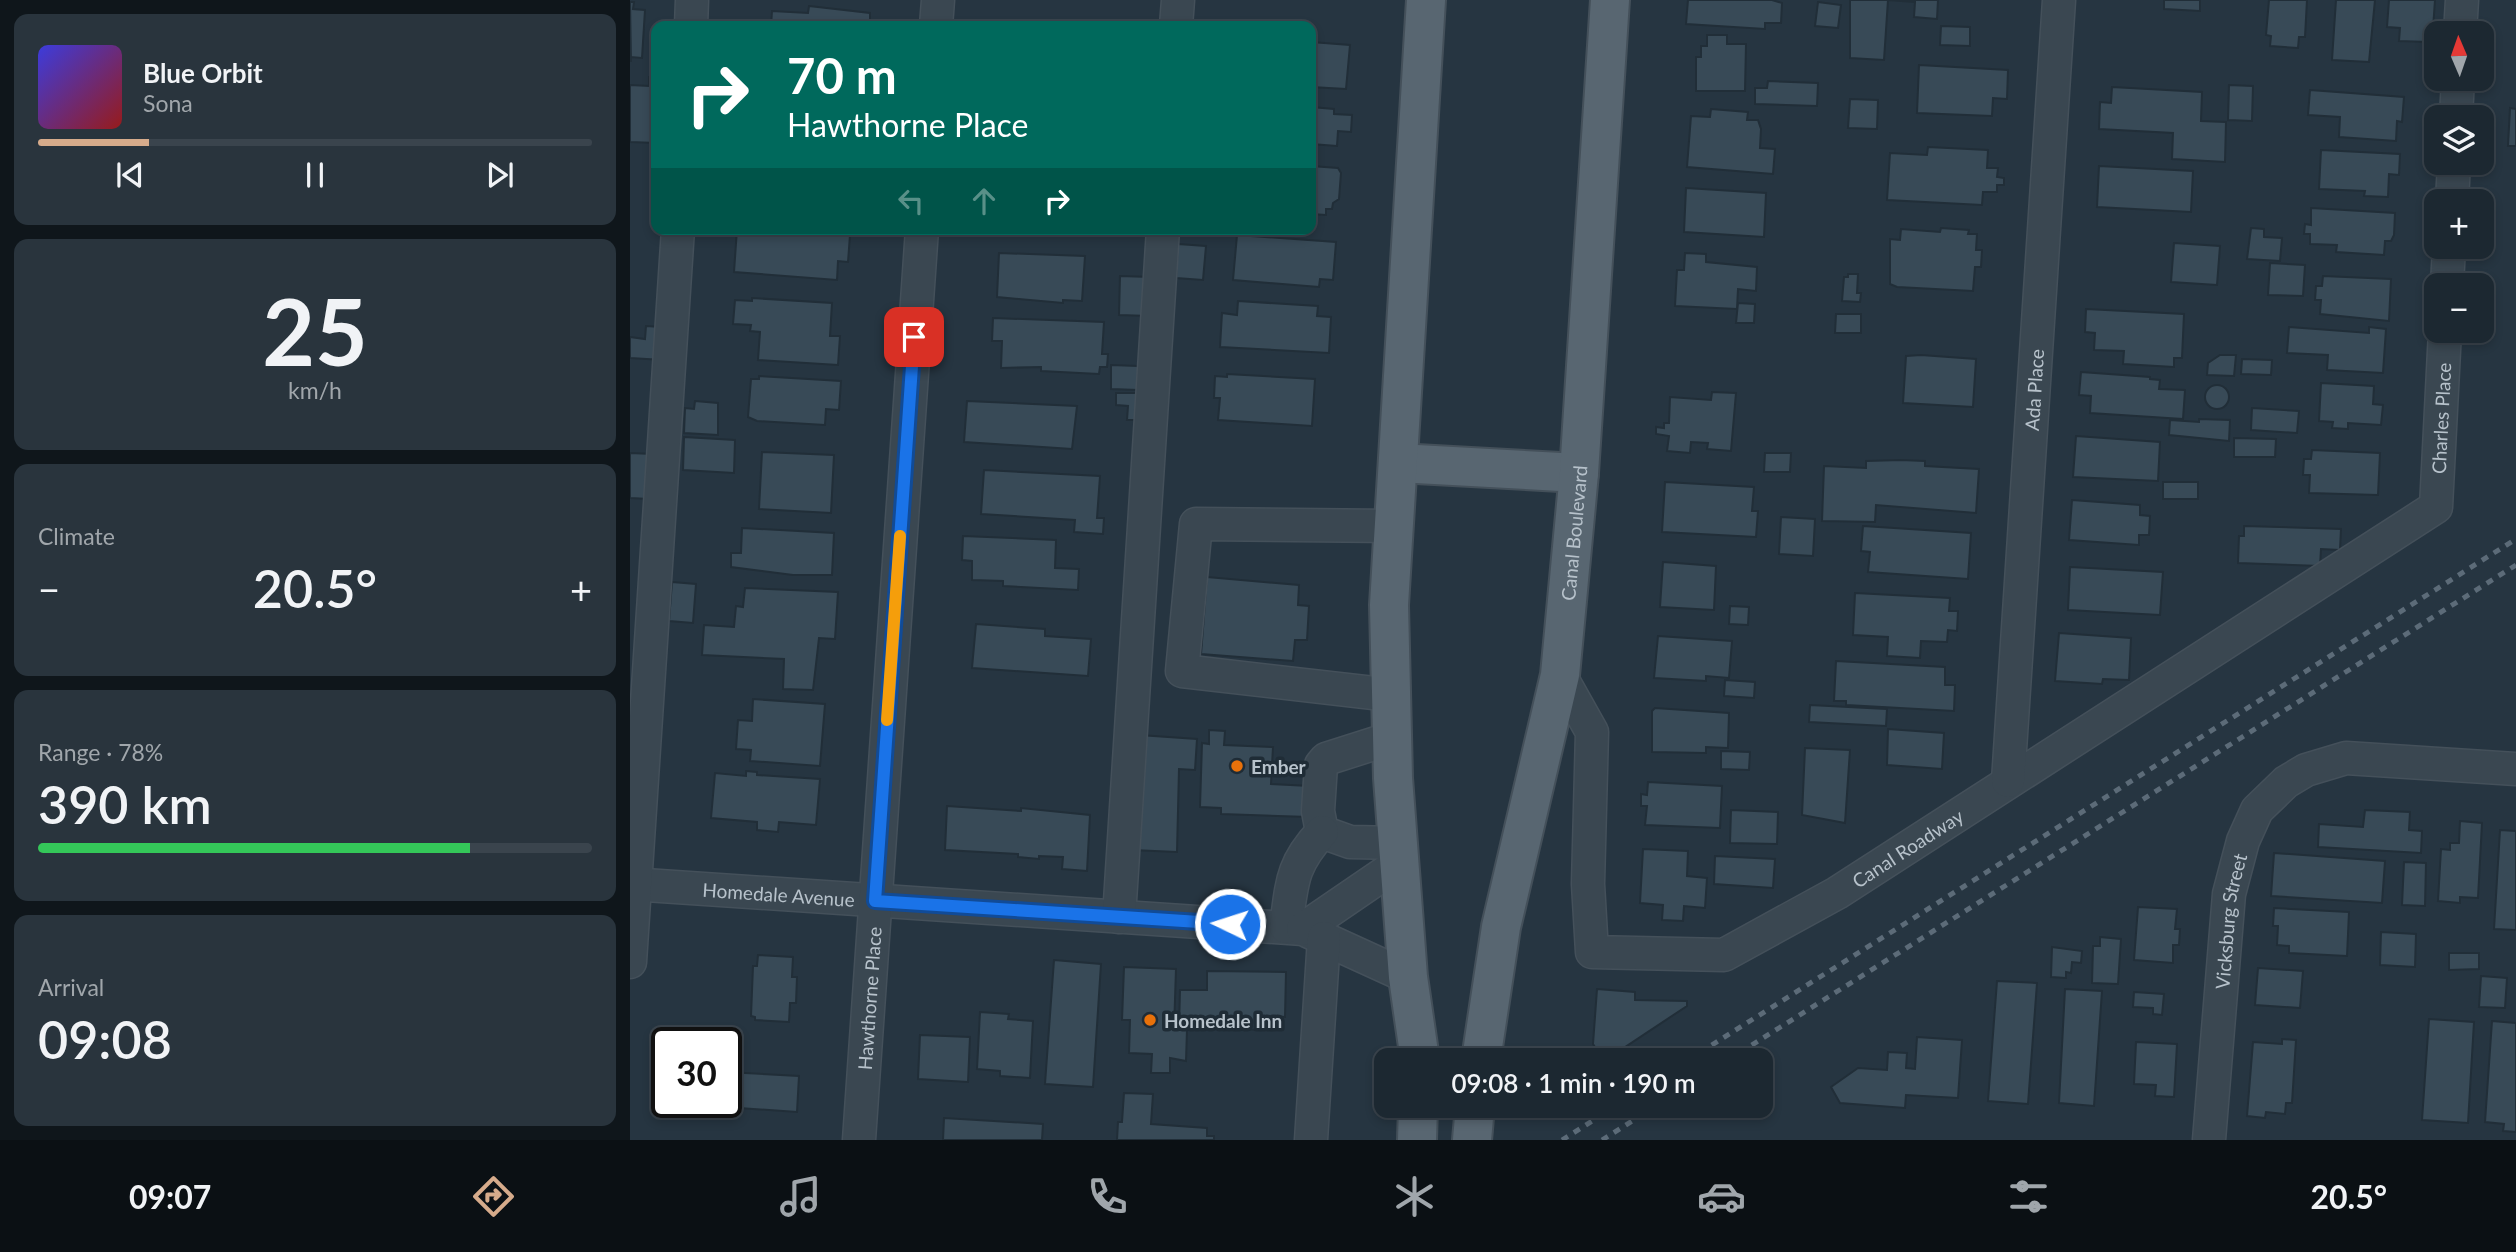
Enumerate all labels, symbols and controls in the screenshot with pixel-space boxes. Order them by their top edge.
north arrow [2424,21,2494,91]
map controls [2424,21,2494,343]
text: 70 m [787,46,897,104]
icon: right [672,49,763,140]
text: Blue Orbit [143,57,263,89]
text: Sona [143,89,193,117]
text: Hawthorne Place [787,105,1028,144]
button: layers [2424,105,2494,175]
icon: previous [111,156,149,194]
icon: pause [296,156,334,194]
icon: next [481,156,519,194]
icon: left [892,182,930,220]
icon: ahead [965,182,1003,220]
icon: right [1038,182,1076,220]
button: + [2424,189,2494,259]
button: − [2424,273,2494,343]
text: 25 [262,276,368,385]
pin [884,307,944,367]
icon: arrive [895,318,933,356]
street label: Ada Place [2019,348,2048,431]
street label: Charles Place [2426,362,2455,474]
text: km/h [288,376,342,404]
street label: Canal Boulevard [1556,465,1591,602]
text: Climate [38,522,115,550]
text: 20.5° [253,557,377,619]
text: − [38,566,60,612]
text: + [570,566,592,612]
text: Range · 78% [38,738,163,766]
place label: Ember [1251,755,1307,778]
marker: Ember [1229,758,1245,774]
text: 390 km [38,773,212,835]
street label: Canal Roadway [1847,803,1967,892]
street label: Vicksburg Street [2210,850,2251,990]
street label: Homedale Avenue [702,877,856,911]
position arrow [1193,887,1267,961]
street label: Hawthorne Place [852,926,885,1071]
text: Arrival [38,973,104,1001]
text: 09:08 [38,1008,172,1070]
place label: Homedale Inn [1164,1009,1282,1032]
marker: Homedale Inn [1142,1012,1158,1028]
speed limit sign: 30 [651,1027,742,1118]
text: 09:08 · 1 min · 190 m [1451,1067,1696,1099]
icon: directions [469,1172,518,1221]
icon: music [776,1172,825,1221]
icon: phone [1083,1172,1132,1221]
icon: climate [1390,1172,1439,1221]
icon: car [1697,1172,1746,1221]
icon: filters [2004,1172,2053,1221]
text: 09:07 [129,1177,211,1216]
text: 20.5° [2310,1177,2387,1216]

